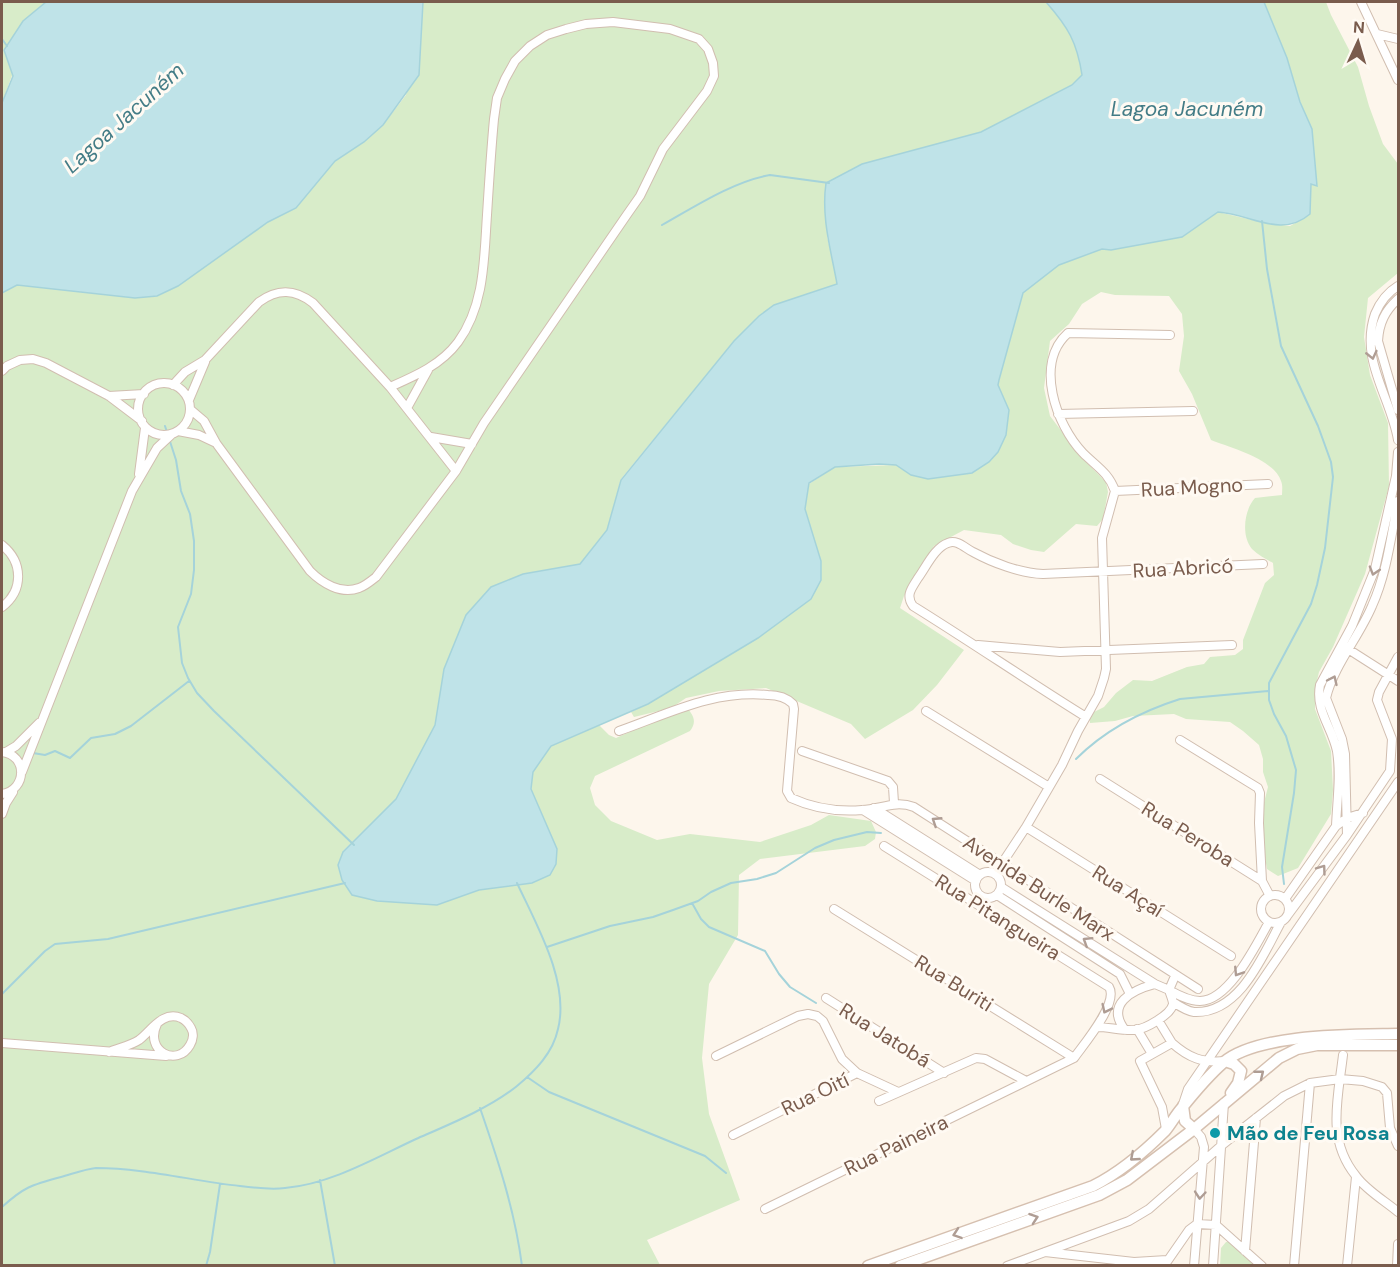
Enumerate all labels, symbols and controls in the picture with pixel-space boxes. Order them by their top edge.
north arrow [1328,12,1388,72]
text: N [1352,17,1366,38]
water label: Lagoa Jacuném [58,57,190,179]
water label: Lagoa Jacuném [1111,95,1263,123]
one-way arrow [1365,350,1378,360]
street label: Rua Mogno [1140,471,1244,503]
street label: Rua Abricó [1132,552,1234,584]
one-way arrow [1368,565,1381,576]
one-way arrow [1326,675,1338,686]
street label: Rua Peroba [1137,795,1239,873]
one-way arrow [932,817,942,829]
street label: Avenida Burle Marx [958,829,1120,947]
street label: Rua Açaí [1088,859,1169,923]
one-way arrow [1315,865,1326,876]
street label: Rua Pitangueira [930,868,1066,966]
one-way arrow [1083,938,1094,949]
street label: Rua Buriti [910,949,998,1017]
one-way arrow [1234,965,1245,976]
street label: Rua Jatobá [834,997,936,1073]
one-way arrow [1101,1003,1113,1014]
street label: Rua Oití [777,1066,854,1121]
one-way arrow [1253,1070,1264,1081]
street label: Rua Paineira [840,1109,952,1181]
place label: Mão de Feu Rosa [1227,1120,1389,1146]
marker: Mão de Feu Rosa [1208,1126,1222,1140]
one-way arrow [1130,1150,1141,1161]
one-way arrow [1194,1191,1207,1200]
one-way arrow [1029,1212,1039,1225]
one-way arrow [952,1227,963,1240]

